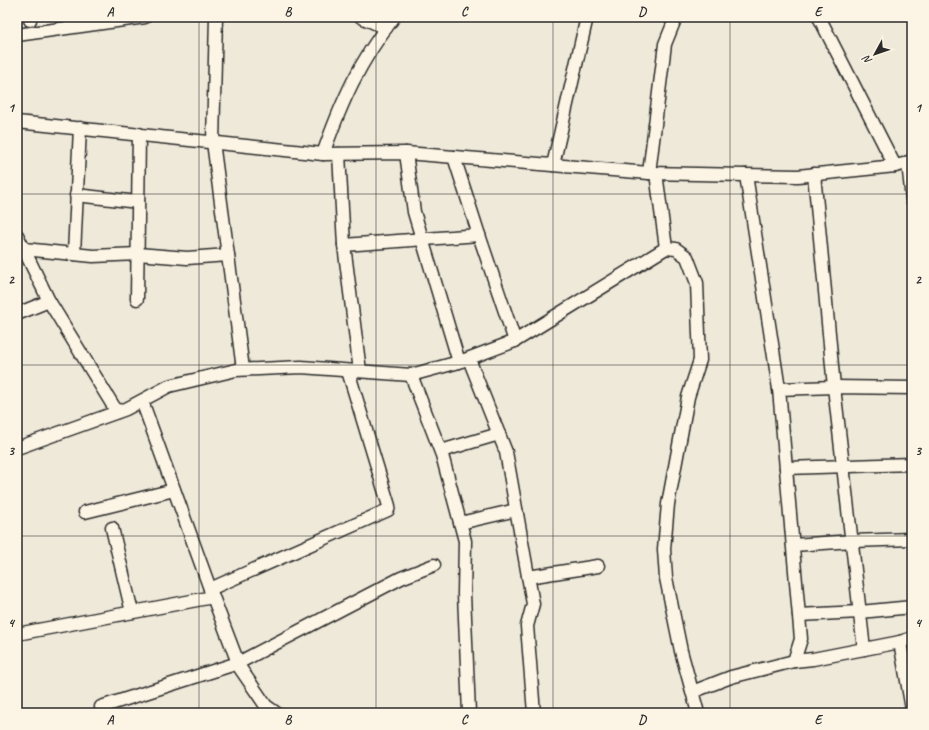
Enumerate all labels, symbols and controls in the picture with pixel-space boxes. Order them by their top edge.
text: A [107,4,115,20]
text: B [285,4,293,20]
text: C [461,4,469,20]
text: D [638,4,647,20]
text: E [815,4,824,20]
north arrow [855,34,895,74]
text: N [858,52,875,68]
text: 1 [8,100,16,116]
text: 1 [915,100,923,116]
text: 2 [8,272,15,288]
text: 2 [915,272,922,288]
text: 3 [8,443,15,459]
text: 3 [915,443,922,459]
text: 4 [8,615,16,631]
text: 4 [915,615,923,631]
text: A [107,712,115,728]
text: B [285,712,293,728]
text: C [461,712,469,728]
text: D [638,712,647,728]
text: E [815,712,824,728]

